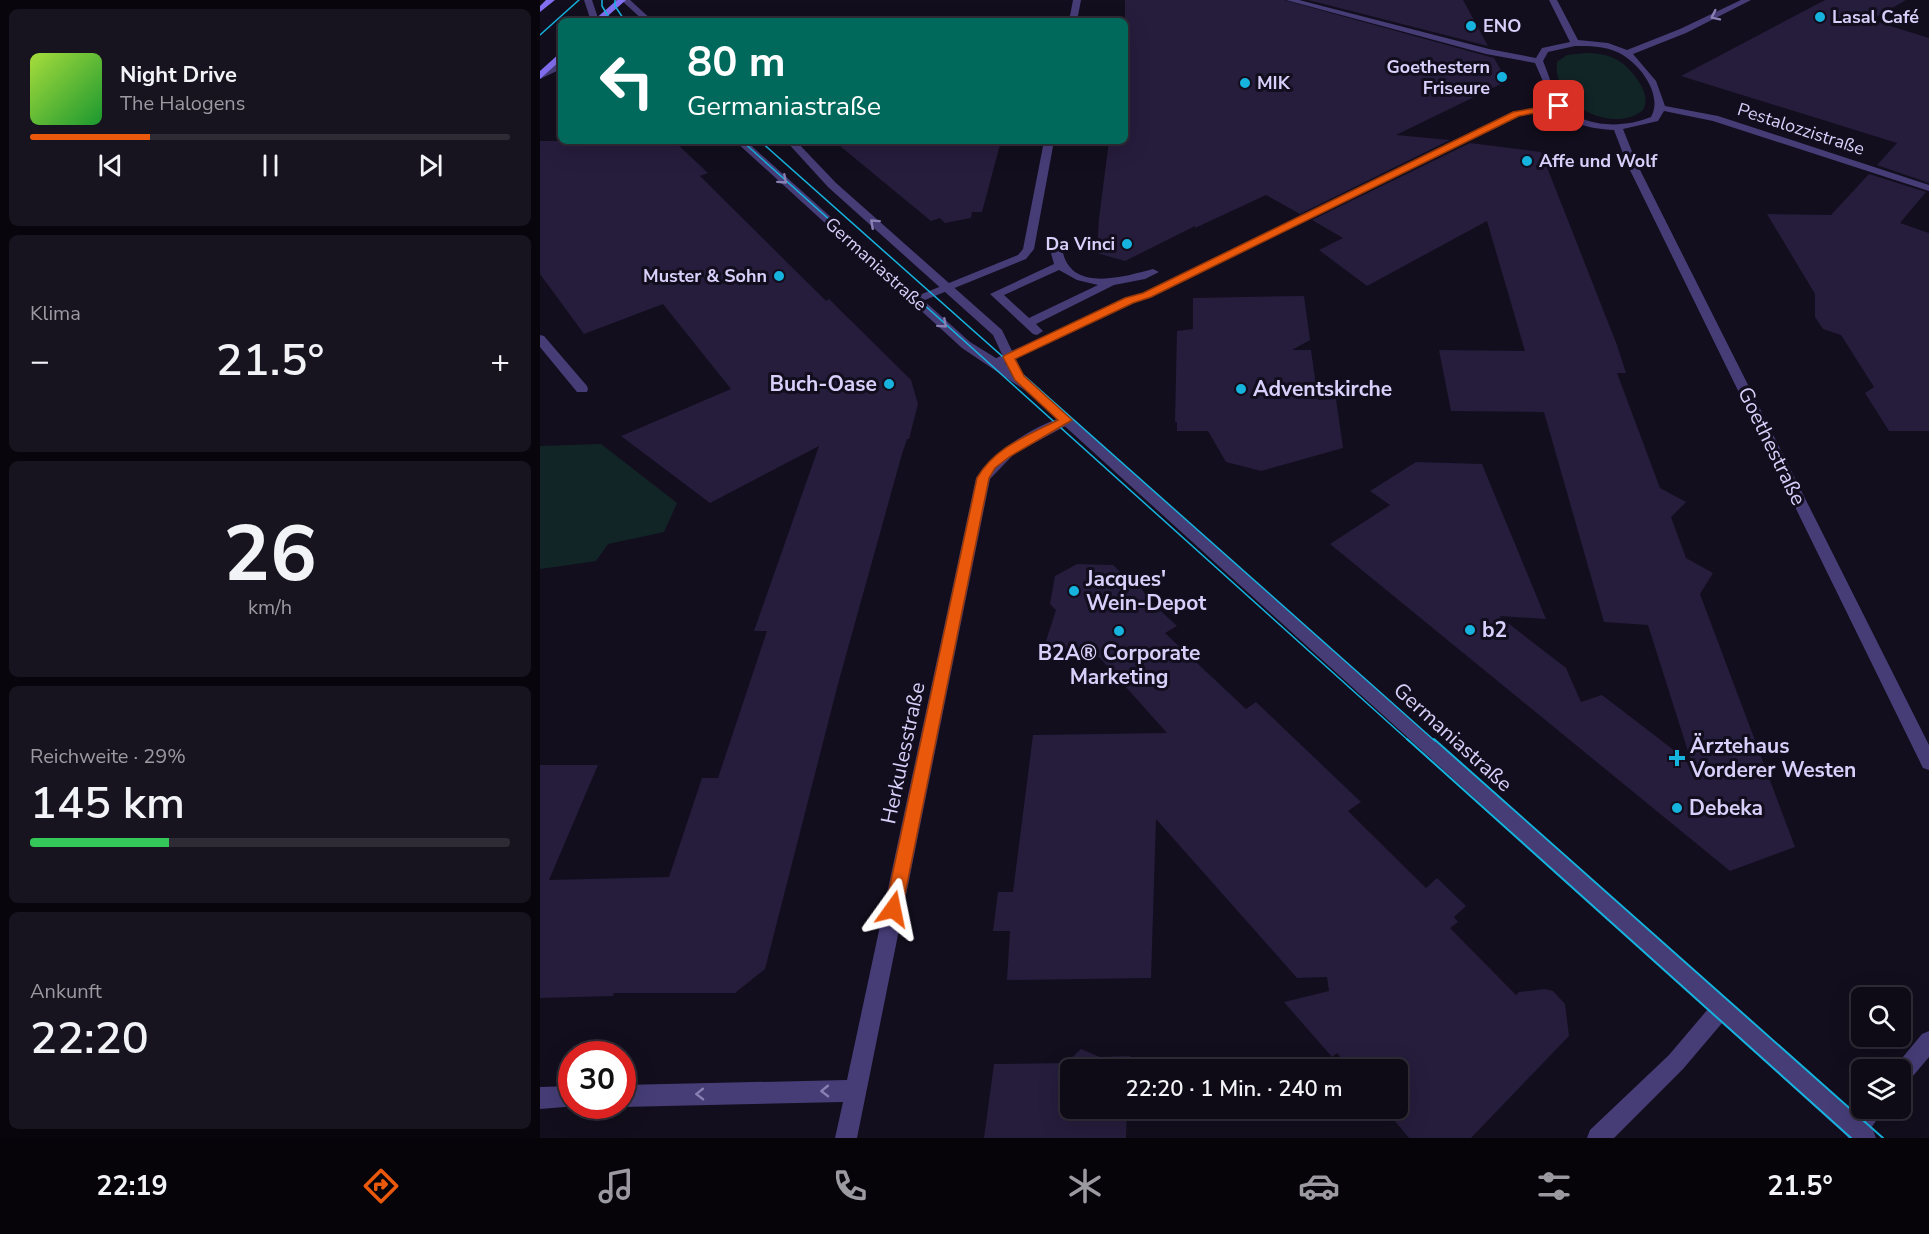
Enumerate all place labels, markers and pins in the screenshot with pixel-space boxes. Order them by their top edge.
place label: Lasal Café [1832,5,1919,29]
marker: Lasal Café [1813,10,1827,24]
place label: ENO [1483,14,1521,38]
marker: ENO [1464,19,1478,33]
place label: Goethestern Friseure [1387,55,1490,100]
marker: Goethestern Friseure [1495,70,1509,84]
place label: MIK [1257,71,1291,95]
marker: MIK [1238,76,1252,90]
pin [1533,80,1584,131]
place label: Affe und Wolf [1539,149,1658,173]
marker: Affe und Wolf [1520,154,1534,168]
place label: Da Vinci [1046,232,1115,256]
marker: Da Vinci [1120,237,1134,251]
place label: Muster & Sohn [643,264,767,288]
marker: Muster & Sohn [772,269,786,283]
place label: Buch-Oase [769,370,877,398]
place label: Adventskirche [1253,375,1392,403]
marker: Buch-Oase [882,377,896,391]
marker: Adventskirche [1234,382,1248,396]
place label: Jacques' Wein-Depot [1085,565,1207,617]
marker: Jacques' Wein-Depot [1067,584,1081,598]
place label: b2 [1482,616,1507,644]
marker: b2 [1463,623,1477,637]
marker: B2A® Corporate Marketing [1112,624,1126,638]
place label: B2A® Corporate Marketing [1038,639,1200,691]
place label: Ärztehaus Vorderer Westen [1689,732,1856,784]
marker: Ärztehaus Vorderer Westen [1668,749,1686,767]
place label: Debeka [1689,794,1763,822]
marker: Debeka [1670,801,1684,815]

